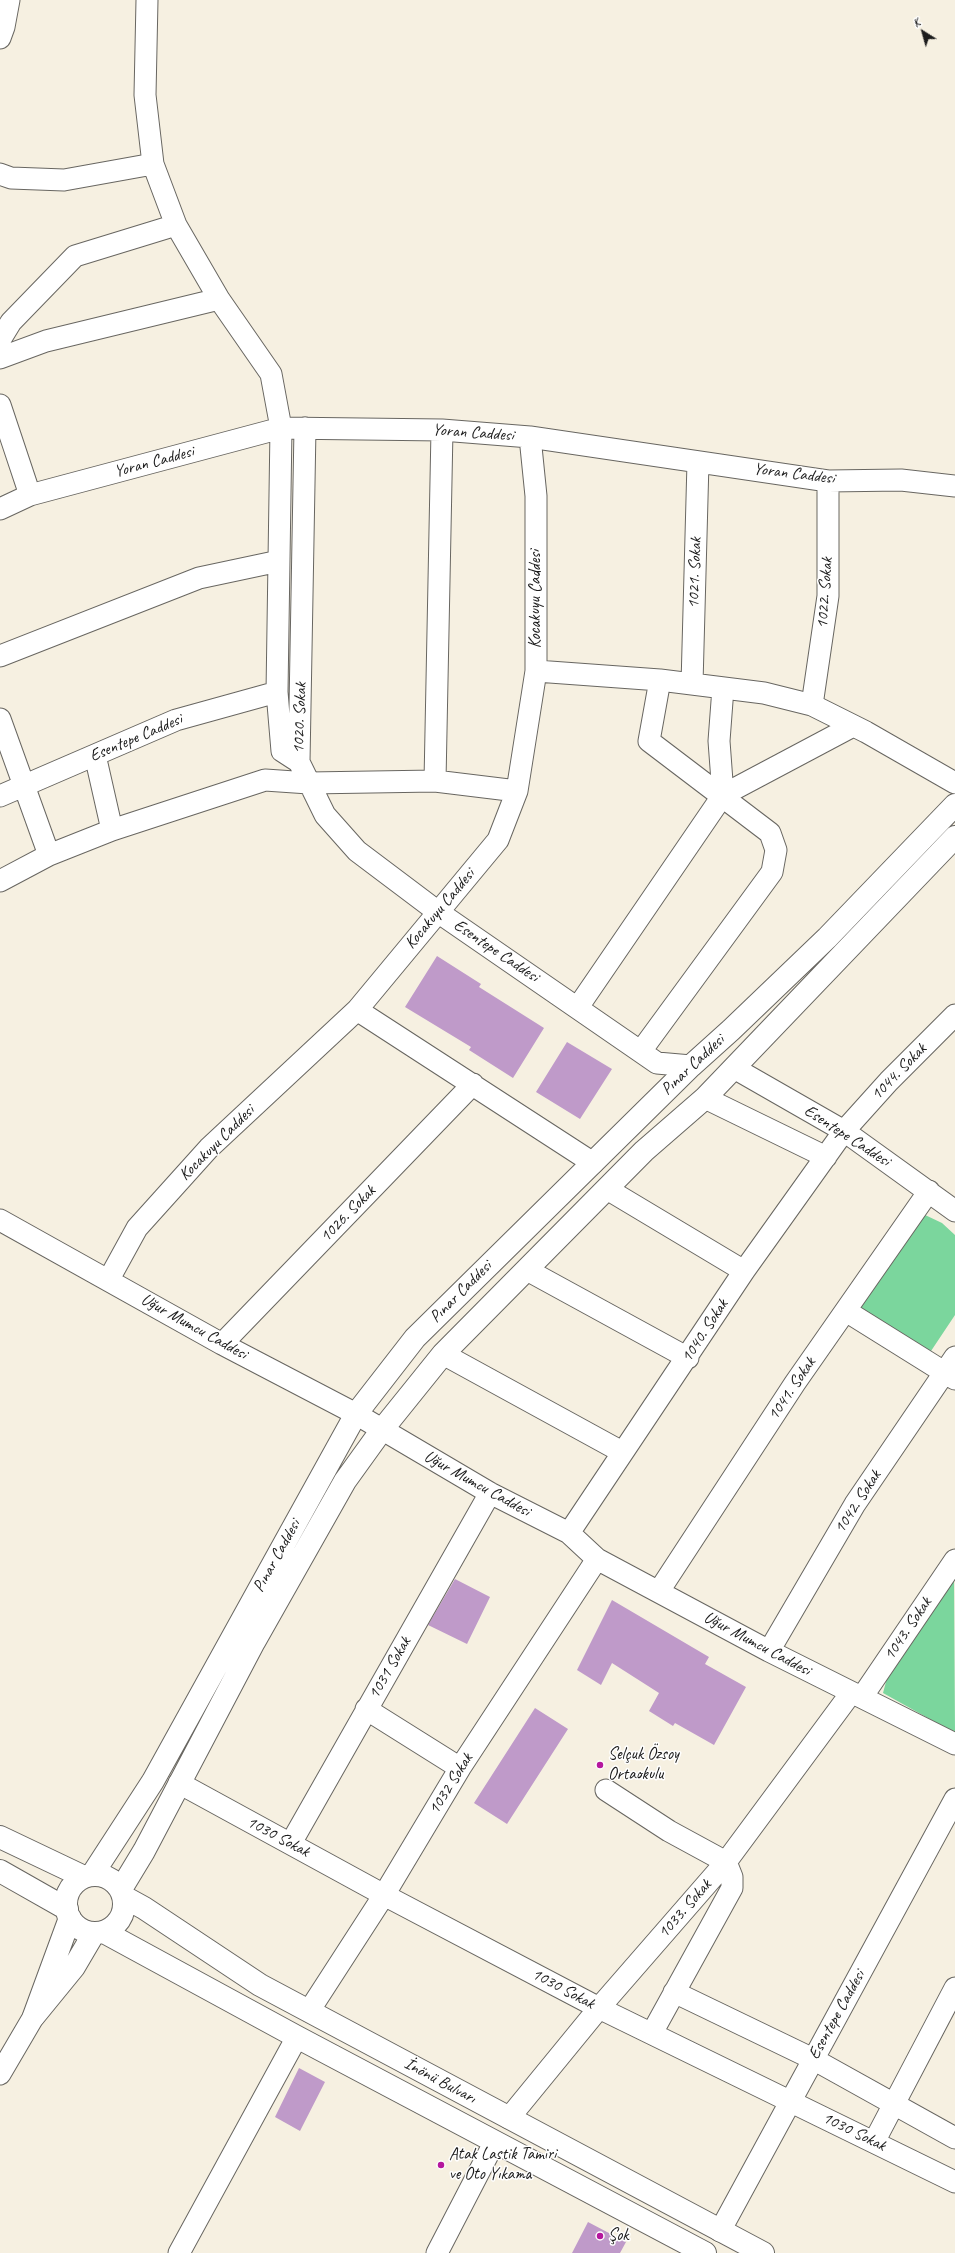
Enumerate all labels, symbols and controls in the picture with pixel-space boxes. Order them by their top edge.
north arrow [903,12,943,52]
text: K [909,15,922,30]
street label: Yoran Caddesi [432,420,514,446]
street label: Yoran Caddesi [112,442,196,482]
street label: Yoran Caddesi [752,459,836,489]
street label: 1021. Sokak [684,537,706,609]
street label: Kocakuyu Caddesi [526,550,546,648]
street label: 1022. Sokak [812,557,838,629]
street label: 1020. Sokak [289,682,311,754]
street label: Esentepe Caddesi [87,709,185,767]
street label: Kocakuyu Caddesi [401,865,479,953]
street label: Esentepe Caddesi [449,915,543,987]
street label: Pınar Caddesi [657,1030,729,1100]
street label: 1044. Sokak [867,1039,931,1105]
street label: Kocakuyu Caddesi [175,1101,259,1185]
street label: Esentepe Caddesi [800,1101,894,1171]
street label: 1026. Sokak [316,1181,380,1247]
street label: Pınar Caddesi [426,1257,496,1327]
street label: Uğur Mumcu Caddesi [137,1289,251,1365]
street label: 1040. Sokak [677,1296,733,1366]
street label: 1041. Sokak [764,1354,820,1424]
street label: Uğur Mumcu Caddesi [420,1446,534,1522]
street label: 1042. Sokak [830,1467,886,1537]
street label: Pınar Caddesi [249,1516,305,1596]
street label: 1043. Sokak [880,1594,936,1664]
street label: Uğur Mumcu Caddesi [700,1607,814,1681]
street label: 1031 Sokak [364,1633,416,1703]
place label: Selçuk Özsoy Ortaokulu [608,1745,679,1785]
street label: 1032 Sokak [424,1750,478,1818]
marker: Selçuk Özsoy Ortaokulu [595,1760,605,1770]
street label: 1030 Sokak [243,1812,313,1862]
street label: 1033. Sokak [654,1875,716,1943]
street label: 1030 Sokak [528,1964,598,2014]
street label: Esentepe Caddesi [804,1967,870,2063]
street label: İnönü Bulvarı [401,2054,479,2108]
street label: 1030 Sokak [819,2108,889,2156]
place label: Atak Lastik Tamiri ve Oto Yıkama [449,2145,556,2185]
marker: Atak Lastik Tamiri ve Oto Yıkama [436,2160,446,2170]
place label: Şok [608,2226,628,2246]
marker: Şok [595,2231,605,2241]

